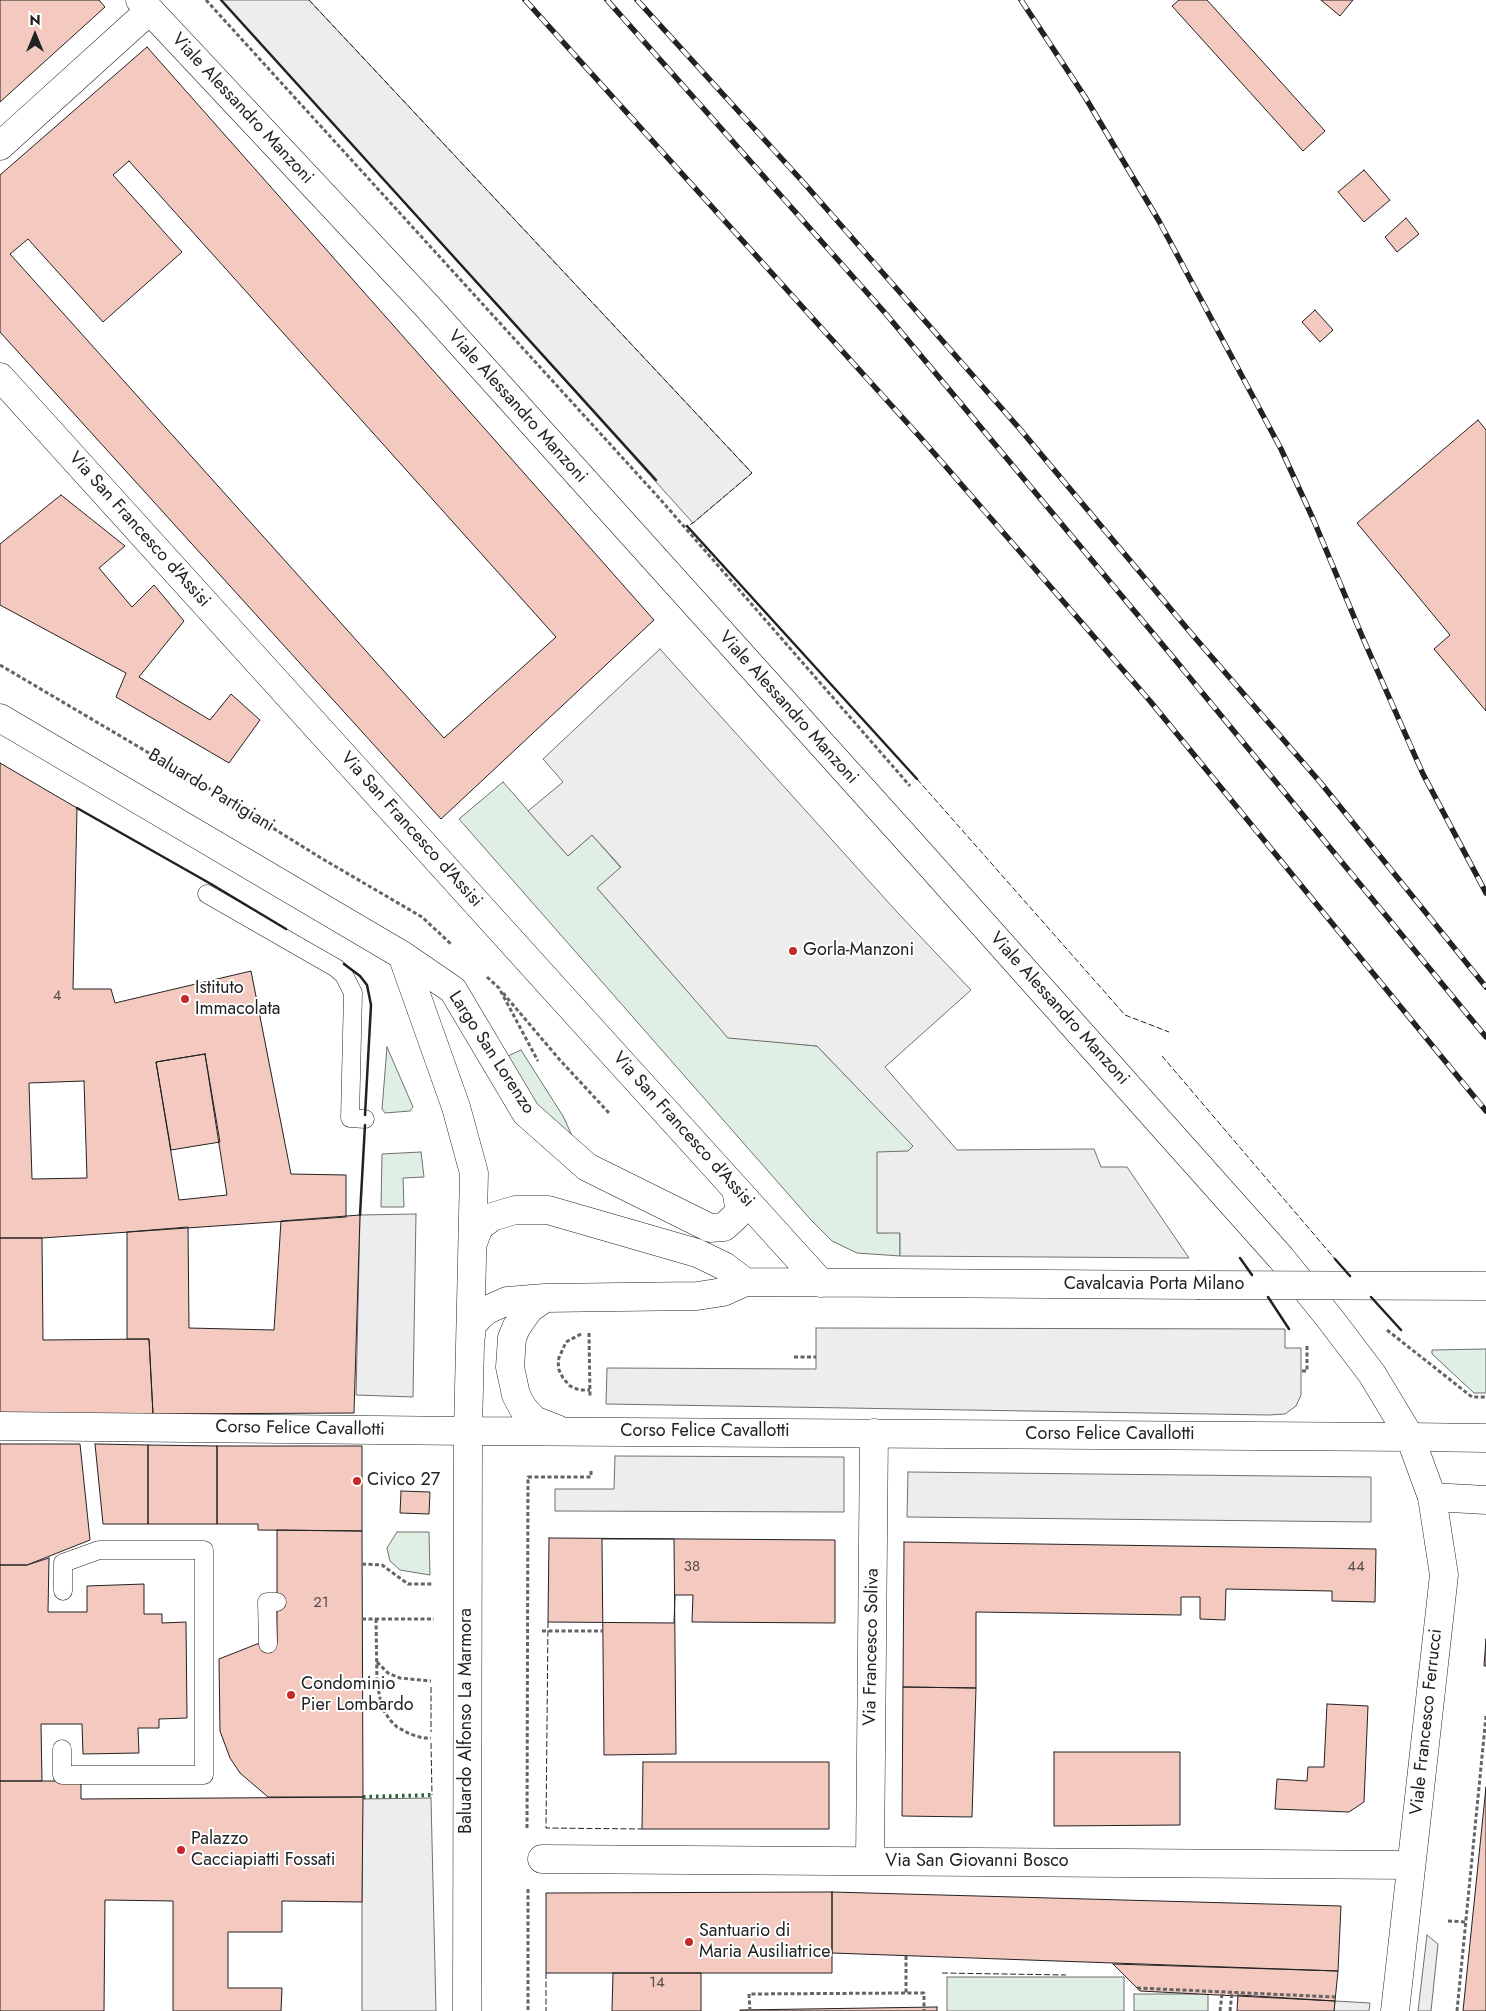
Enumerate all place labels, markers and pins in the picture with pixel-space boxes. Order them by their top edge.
place label: Gorla-Manzoni [803,940,914,962]
marker: Gorla-Manzoni [787,945,799,957]
place label: Istituto Immacolata [195,978,280,1021]
marker: Istituto Immacolata [179,993,191,1005]
place label: Civico 27 [367,1470,440,1492]
marker: Civico 27 [351,1475,363,1487]
place label: Condominio Pier Lombardo [301,1674,414,1716]
marker: Condominio Pier Lombardo [285,1689,297,1701]
place label: Palazzo Cacciapiatti Fossati [191,1829,335,1872]
marker: Palazzo Cacciapiatti Fossati [175,1844,187,1856]
place label: Santuario di Maria Ausiliatrice [699,1921,831,1964]
marker: Santuario di Maria Ausiliatrice [683,1936,695,1948]

